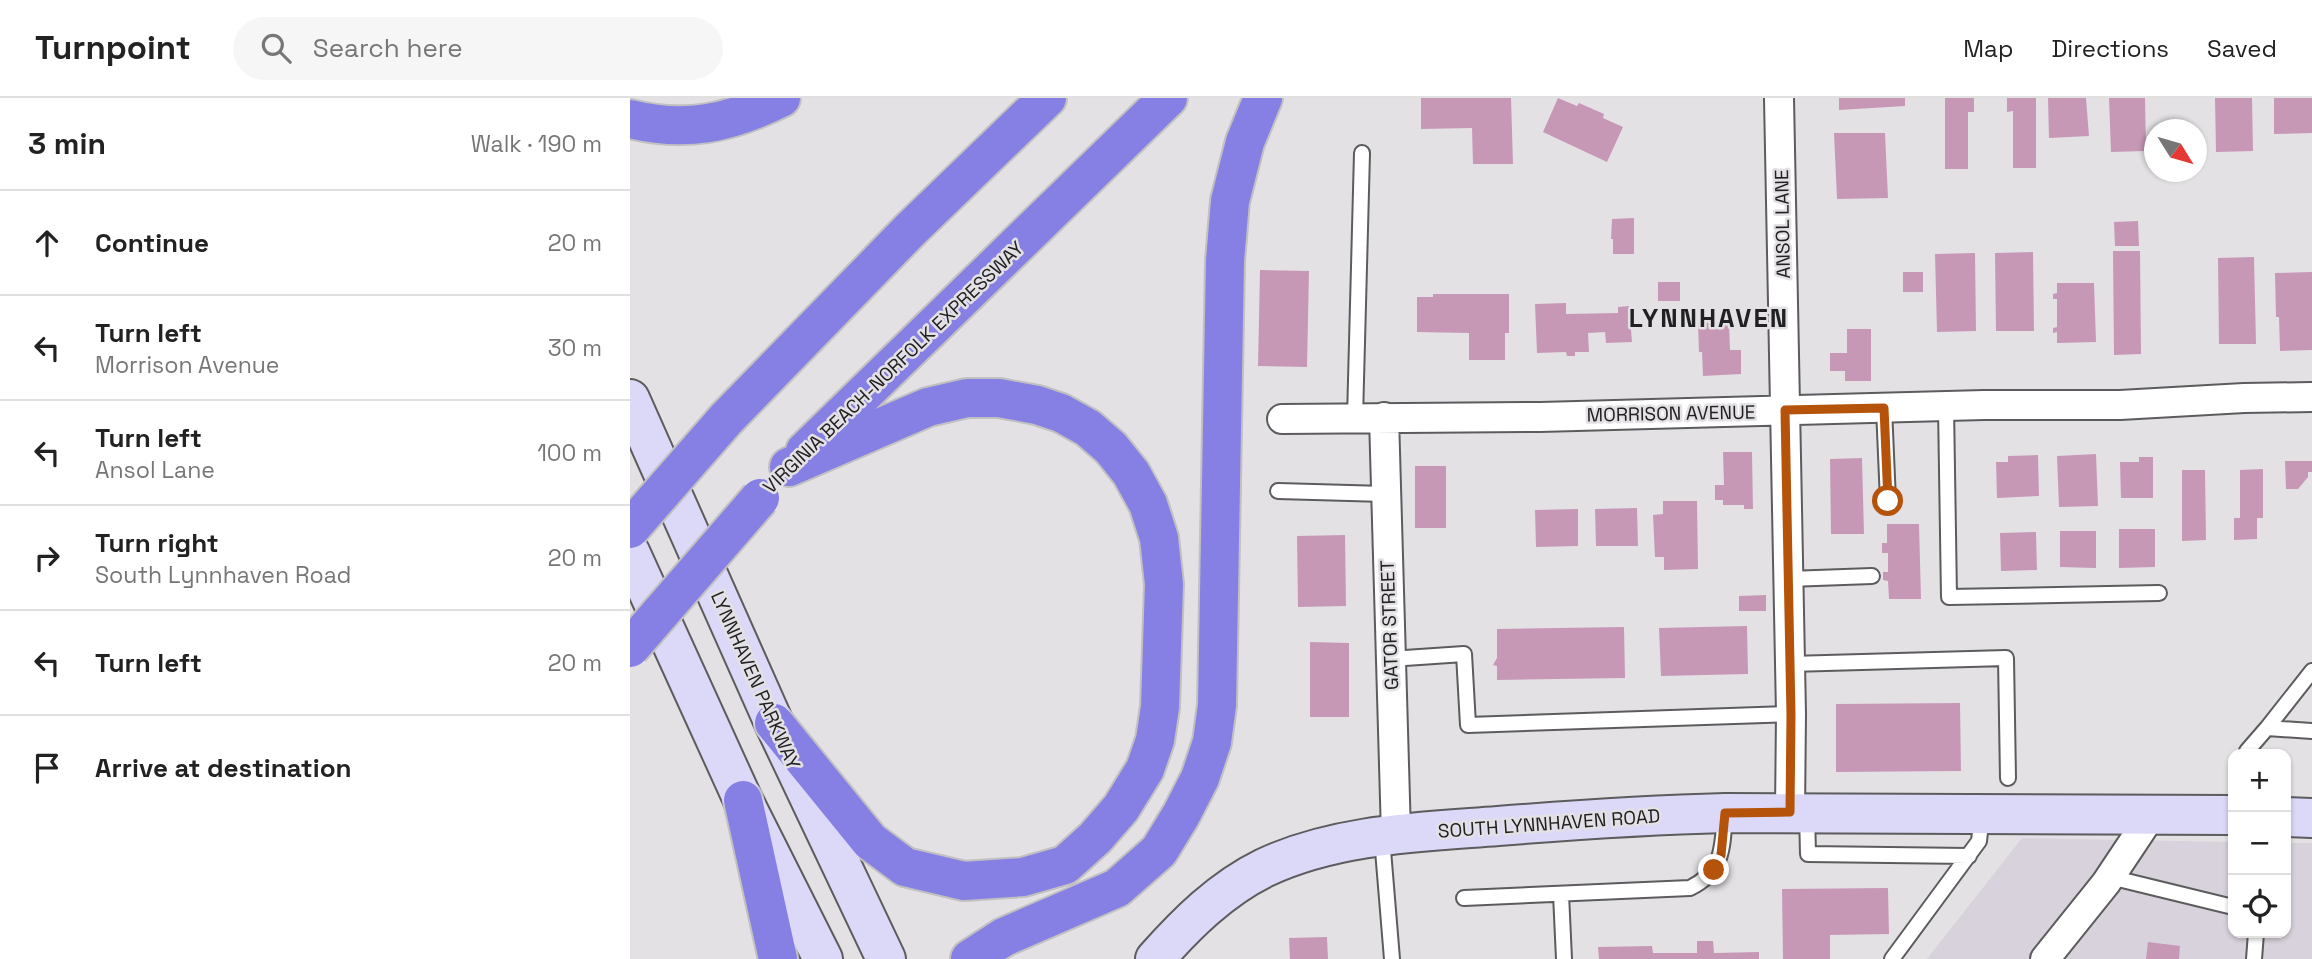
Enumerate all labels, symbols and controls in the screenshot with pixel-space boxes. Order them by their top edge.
search box [233,17,723,80]
text: Turnpoint [35,27,191,69]
icon: search [257,29,295,67]
text: Search here [313,31,463,65]
text: Map [1963,33,2013,64]
text: Directions [2051,33,2169,64]
text: Saved [2207,33,2277,64]
north arrow [2144,119,2207,182]
text: 3 min [28,124,106,163]
text: Walk · 190 m [471,129,602,159]
street label: ANSOL LANE [1769,169,1796,279]
icon: ahead [28,224,66,262]
text: Continue [95,226,209,260]
text: 20 m [548,228,602,258]
street label: VIRGINIA BEACH-NORFOLK EXPRESSWAY [758,235,1029,499]
district label: LYNNHAVEN [1629,301,1789,335]
text: Turn left [95,316,202,350]
icon: left [28,329,66,367]
text: 30 m [548,333,602,363]
text: Morrison Avenue [95,350,279,380]
street label: MORRISON AVENUE [1586,400,1756,427]
text: Turn left [95,421,202,455]
icon: left [28,434,66,472]
text: 100 m [537,438,602,468]
text: Ansol Lane [95,455,215,485]
route start [1872,485,1903,516]
text: Turn right [95,526,219,560]
icon: right [28,539,66,577]
text: 20 m [548,543,602,573]
text: South Lynnhaven Road [95,560,351,590]
street label: GATOR STREET [1375,560,1404,690]
street label: LYNNHAVEN PARKWAY [705,587,806,774]
icon: left [28,644,66,682]
text: Turn left [95,646,202,680]
text: 20 m [548,648,602,678]
icon: arrive [28,749,66,787]
map controls [2228,749,2291,938]
button: + [2228,749,2291,812]
text: Arrive at destination [95,751,352,785]
street label: SOUTH LYNNHAVEN ROAD [1437,803,1661,844]
button: − [2228,812,2291,875]
route end [1698,854,1729,885]
button: locate [2228,875,2291,938]

